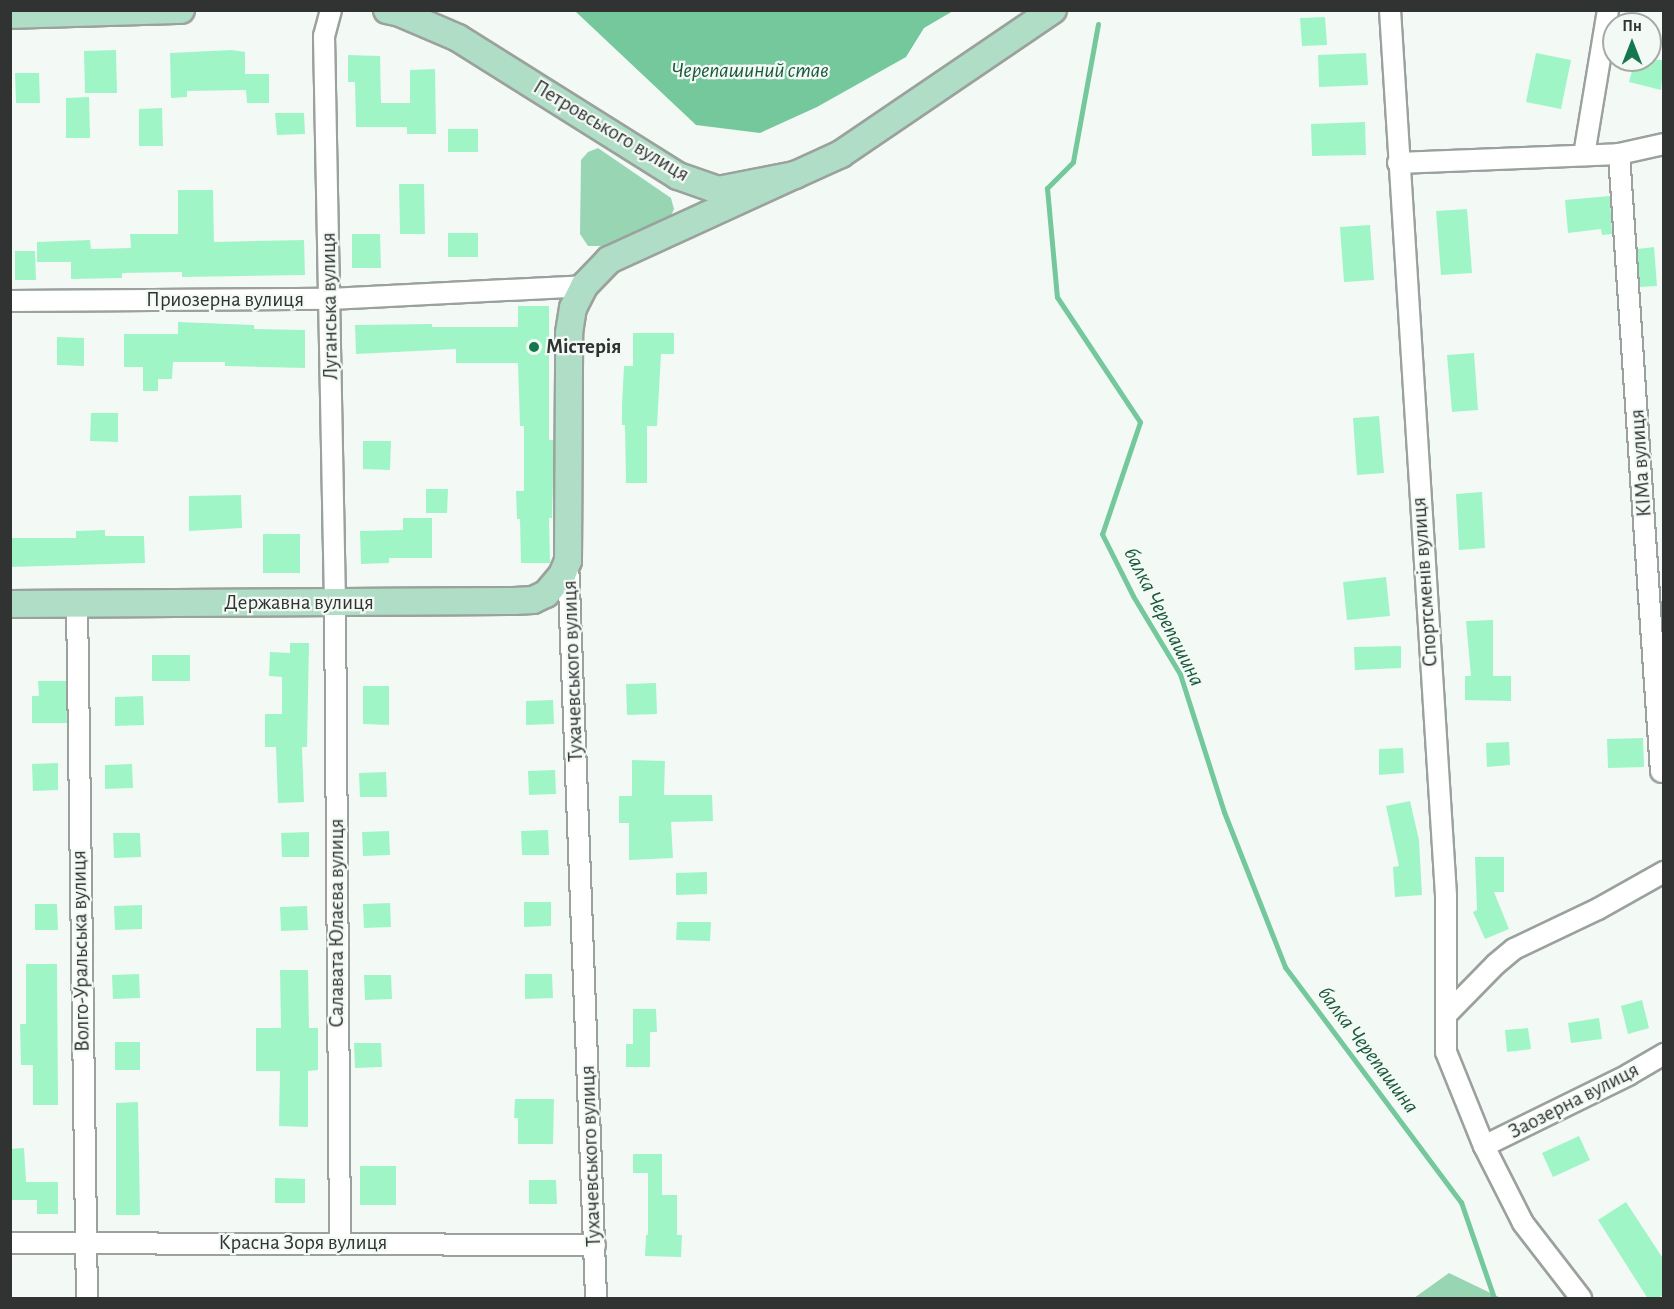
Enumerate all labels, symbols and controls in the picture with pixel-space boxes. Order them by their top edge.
north arrow [1602,12,1662,72]
text: Пн [1622,18,1642,34]
water label: Черепашиний став [671,58,829,84]
street label: Петровського вулиця [528,74,694,188]
street label: Луганська вулиця [316,232,344,380]
street label: Приозерна вулиця [146,287,304,313]
place label: Містерія [546,334,621,360]
marker: Містерія [527,340,541,354]
street label: КІМа вулиця [1625,408,1657,518]
street label: Спортсменів вулиця [1407,496,1443,668]
water label: балка Черепашина [1118,543,1210,691]
street label: Тухачевського вулиця [557,580,589,762]
street label: Державна вулиця [224,590,374,616]
street label: Салавата Юлаєва вулиця [324,818,350,1028]
street label: Волго-Уральська вулиця [67,850,95,1052]
water label: балка Черепашина [1312,981,1424,1119]
street label: Заозерна вулиця [1505,1057,1643,1145]
street label: Тухачевського вулиця [575,1065,607,1247]
street label: Красна Зоря вулиця [219,1230,387,1256]

